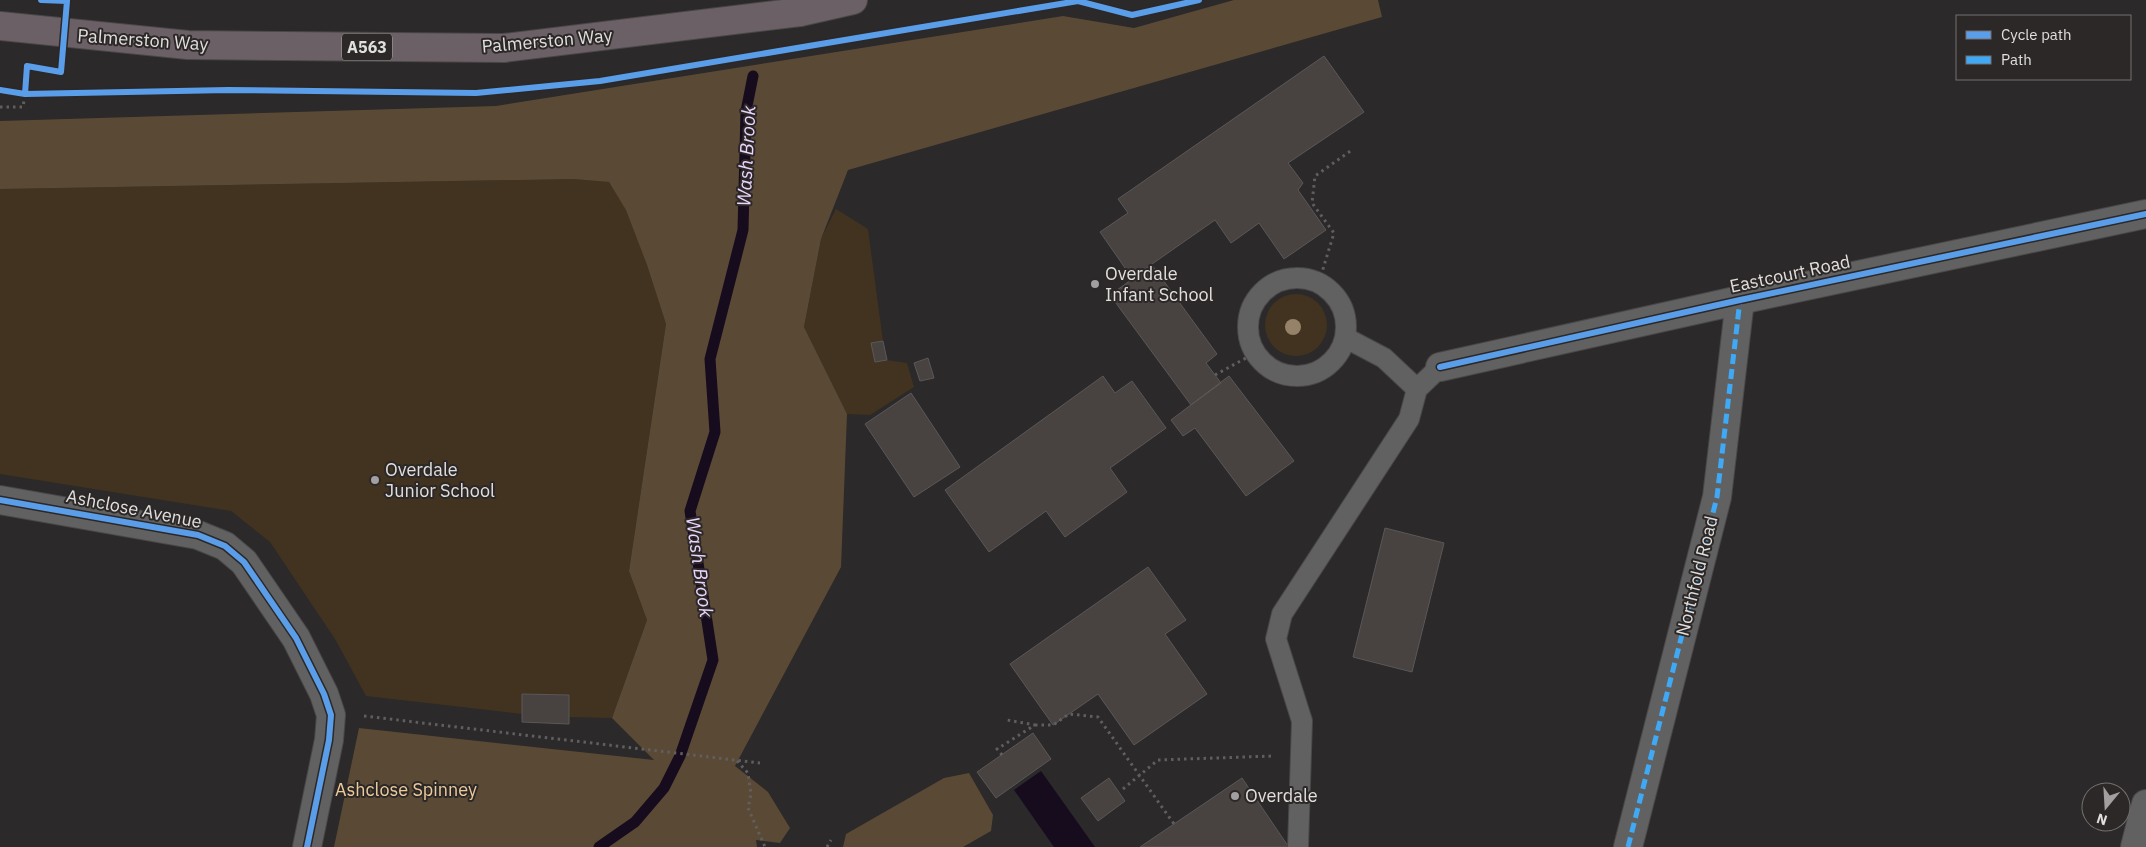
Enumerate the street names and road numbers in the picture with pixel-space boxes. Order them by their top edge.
street label: Palmerston Way [77,23,209,56]
street label: Palmerston Way [481,23,613,58]
road number: A563 [342,34,392,61]
street label: Eastcourt Road [1727,249,1852,298]
street label: Ashclose Avenue [64,484,204,533]
street label: Northfold Road [1670,513,1723,638]

